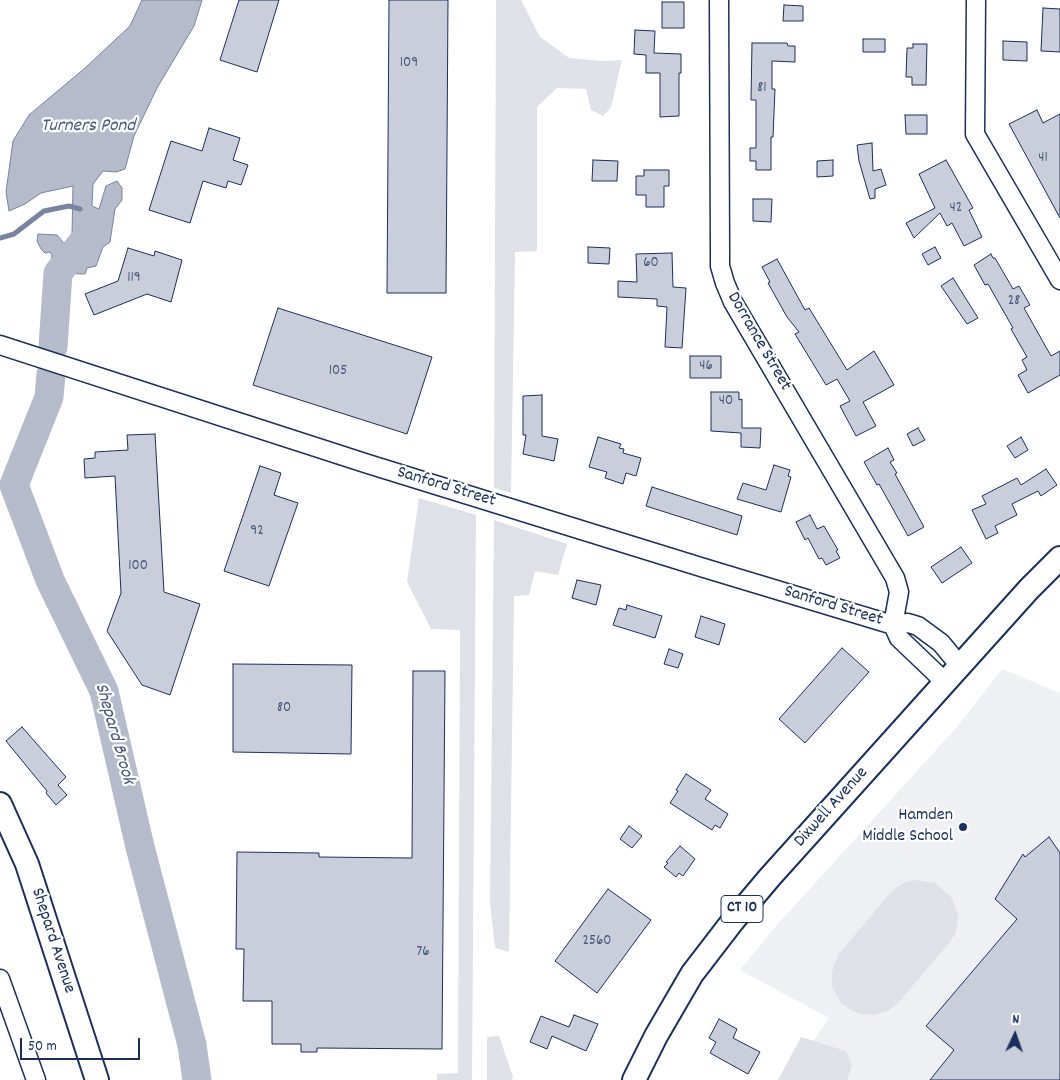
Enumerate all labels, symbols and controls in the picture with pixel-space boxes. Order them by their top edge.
house number: 109 [400,55,418,73]
house number: 81 [757,80,767,98]
water label: Turners Pond [41,116,135,138]
house number: 41 [1038,150,1048,168]
house number: 42 [950,200,962,218]
house number: 60 [643,255,659,273]
house number: 119 [127,270,141,288]
street label: Dorrance Street [721,289,795,395]
house number: 28 [1008,293,1020,311]
house number: 46 [699,358,713,376]
house number: 105 [329,363,347,381]
house number: 40 [719,393,733,411]
street label: Sanford Street [394,463,498,513]
house number: 92 [250,523,264,541]
house number: 100 [128,558,148,576]
street label: Sanford Street [781,582,885,632]
water label: Shepard Brook [88,681,138,787]
house number: 80 [277,700,291,718]
street label: Dixwell Avenue [790,763,874,853]
place label: Hamden Middle School [862,806,953,849]
marker: Hamden Middle School [957,821,969,833]
street label: Shepard Avenue [25,886,79,996]
road number: CT 10 [721,896,763,922]
house number: 2560 [582,933,612,951]
house number: 76 [416,944,430,962]
north arrow [990,1010,1040,1060]
text: N [1012,1010,1020,1030]
scale bar [22,1028,142,1060]
text: 50 m [28,1036,57,1058]

